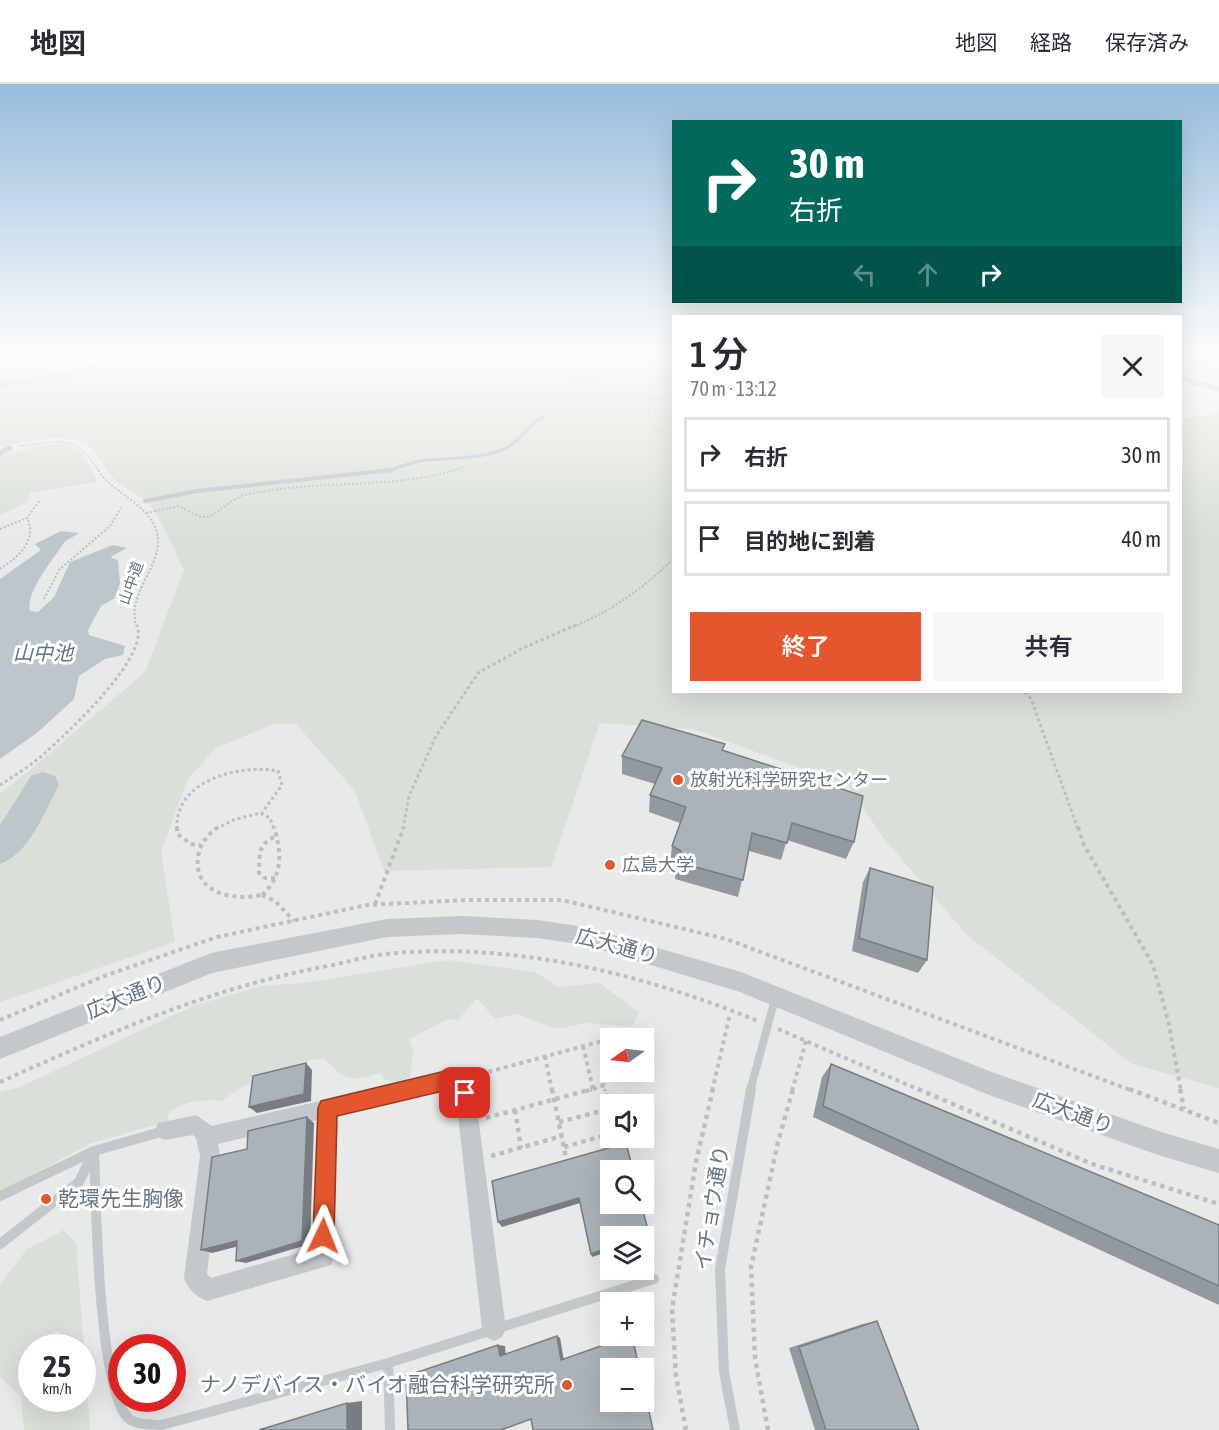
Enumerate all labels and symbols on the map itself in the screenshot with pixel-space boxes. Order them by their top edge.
street label: 山中道 [115,559,146,607]
water label: 山中池 [13,641,75,664]
place label: 放射光科学研究センター [690,769,888,790]
marker: 放射光科学研究センター [671,773,685,787]
place label: 広島大学 [622,854,694,875]
marker: 広島大学 [603,858,617,872]
street label: 広大通り [574,923,661,967]
street label: 広大通り [82,969,169,1023]
north arrow [600,1028,654,1082]
pin [439,1067,490,1118]
street label: 広大通り [1030,1086,1117,1138]
street label: イチョウ通り [689,1144,733,1272]
place label: 乾環先生胸像 [58,1186,184,1210]
marker: 乾環先生胸像 [39,1192,53,1206]
position arrow [291,1204,355,1268]
speed limit sign: 30 [108,1334,186,1412]
place label: ナノデバイス・バイオ融合科学研究所 [200,1372,555,1396]
marker: ナノデバイス・バイオ融合科学研究所 [560,1378,574,1392]

